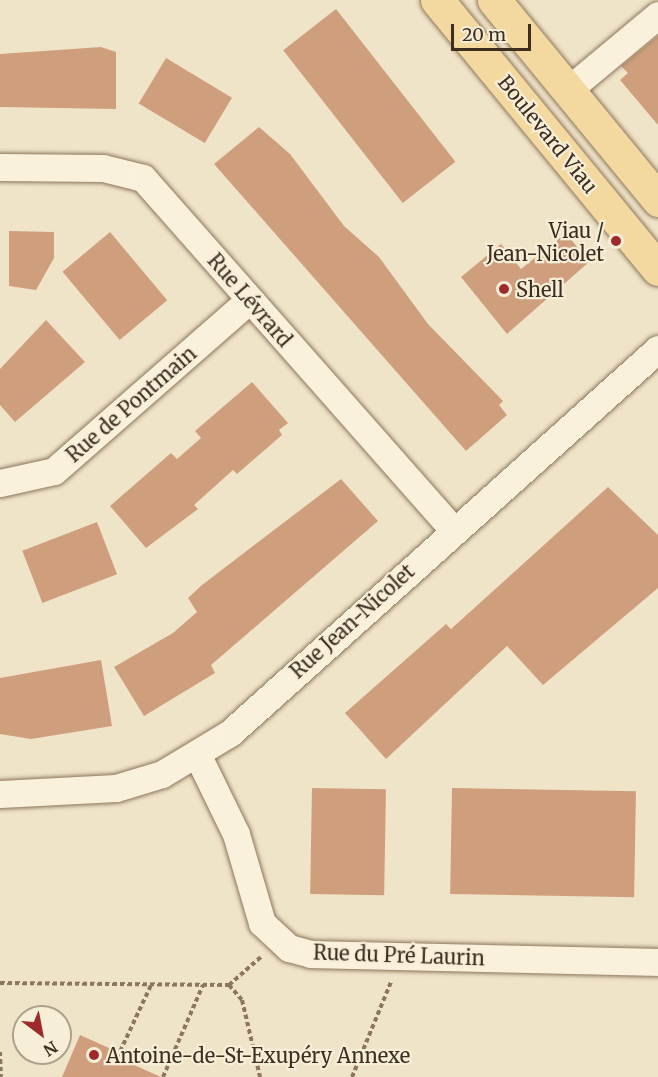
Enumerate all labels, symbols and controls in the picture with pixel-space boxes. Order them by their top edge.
scale bar [454,12,534,50]
text: 20 m [462,23,506,46]
street label: Boulevard Viau [493,70,603,198]
place label: Viau / Jean-Nicolet [486,218,604,265]
marker: Viau / Jean-Nicolet [609,234,623,248]
street label: Rue Lévrard [203,248,297,352]
place label: Shell [516,277,564,301]
marker: Shell [497,282,511,296]
street label: Rue de Pontmain [61,341,201,467]
street label: Rue Jean-Nicolet [285,559,419,683]
street label: Rue du Pré Laurin [313,940,485,970]
north arrow [12,1005,72,1065]
text: N [40,1037,61,1060]
place label: Antoine-de-St-Exupéry Annexe [106,1043,410,1067]
marker: Antoine-de-St-Exupéry Annexe [87,1048,101,1062]

